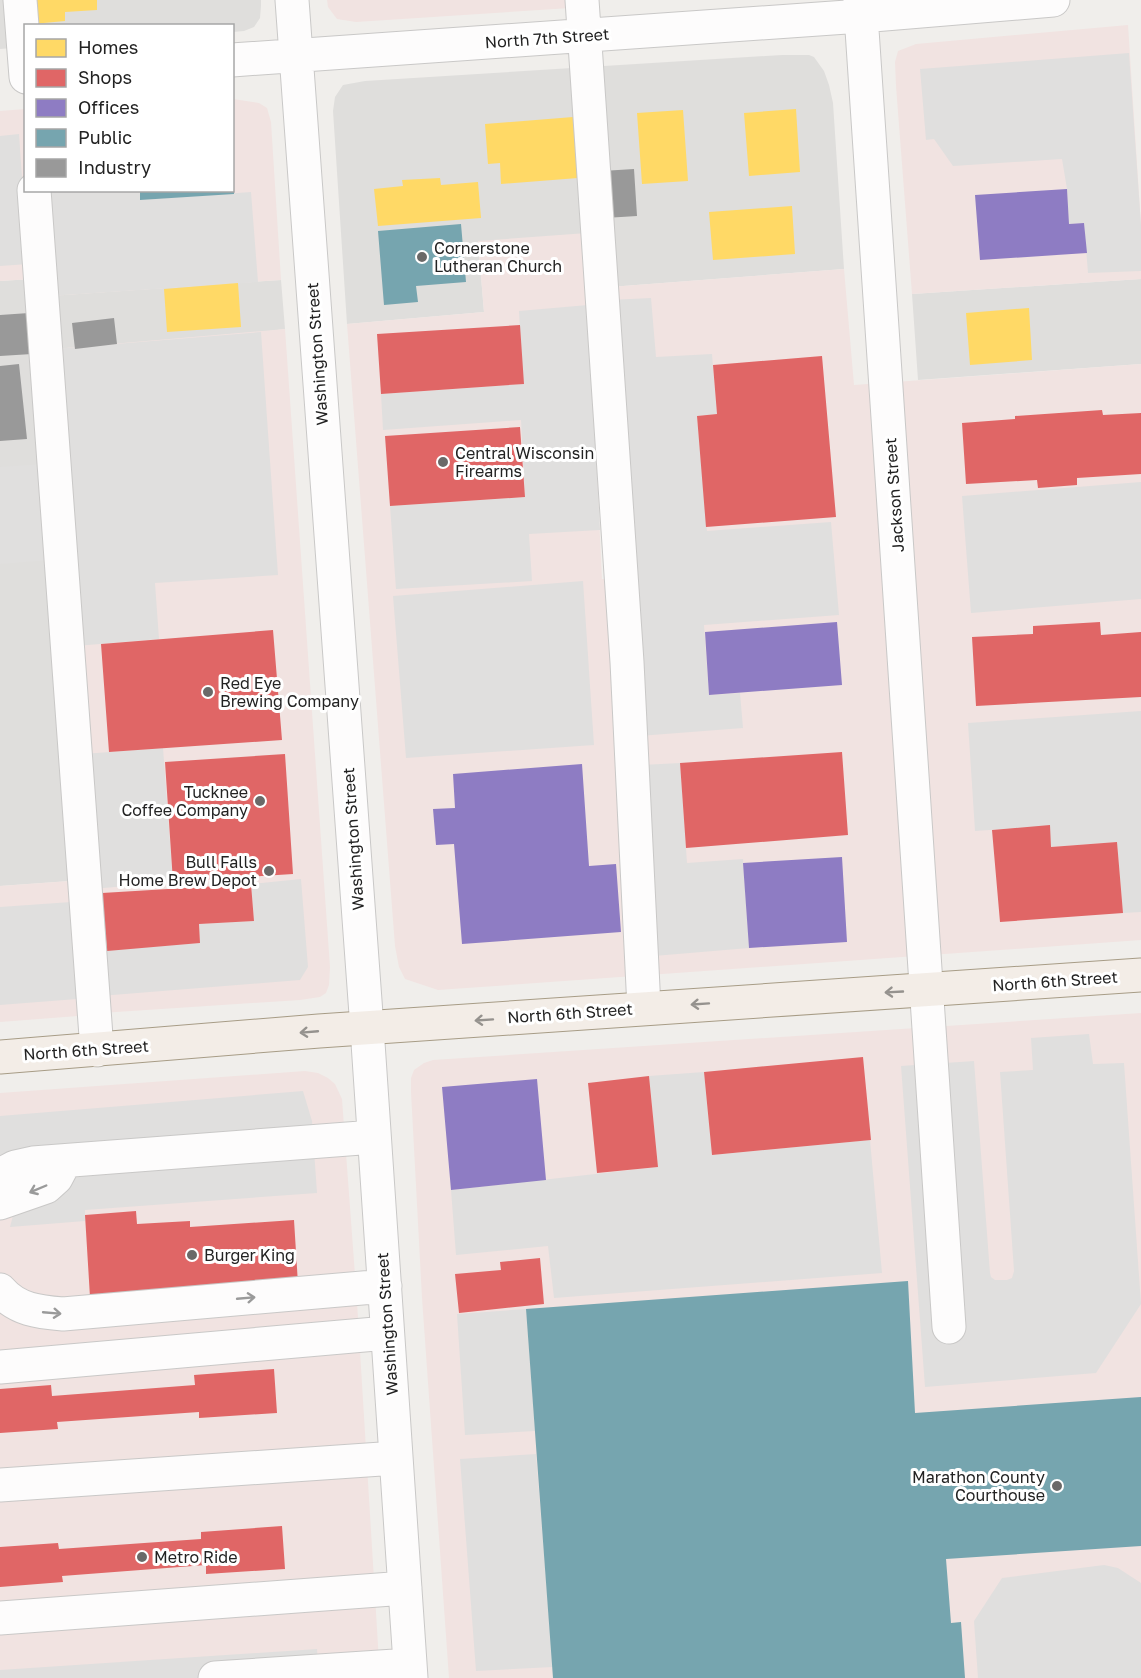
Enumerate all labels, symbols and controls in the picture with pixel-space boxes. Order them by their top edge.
legend [24,24,234,192]
street label: North 7th Street [484,24,610,52]
text: Homes [78,36,138,58]
text: Shops [78,66,132,88]
text: Offices [78,96,139,118]
text: Public [78,126,132,148]
text: Industry [78,156,151,178]
place label: Cornerstone Lutheran Church [434,238,562,276]
marker: Cornerstone Lutheran Church [415,250,429,264]
street label: Washington Street [302,282,332,426]
street label: Jackson Street [880,437,908,553]
place label: Central Wisconsin Firearms [455,443,594,481]
marker: Central Wisconsin Firearms [436,455,450,469]
place label: Red Eye Brewing Company [220,673,359,711]
marker: Red Eye Brewing Company [201,685,215,699]
street label: Washington Street [338,767,368,911]
place label: Tucknee Coffee Company [121,782,248,820]
marker: Tucknee Coffee Company [253,794,267,808]
place label: Bull Falls Home Brew Depot [119,852,257,890]
marker: Bull Falls Home Brew Depot [262,864,276,878]
street label: North 6th Street [992,967,1118,995]
one-way arrow [885,987,905,998]
street label: North 6th Street [507,999,633,1027]
one-way arrow [690,999,710,1010]
one-way arrow [475,1014,495,1025]
one-way arrow [299,1027,319,1038]
street label: North 6th Street [23,1036,149,1064]
one-way arrow [30,1185,48,1196]
place label: Burger King [204,1245,295,1265]
marker: Burger King [185,1248,199,1262]
street label: Washington Street [372,1252,402,1396]
one-way arrow [236,1292,255,1303]
one-way arrow [41,1308,61,1319]
place label: Marathon County Courthouse [912,1467,1045,1505]
marker: Marathon County Courthouse [1050,1479,1064,1493]
place label: Metro Ride [154,1547,237,1567]
marker: Metro Ride [135,1550,149,1564]

